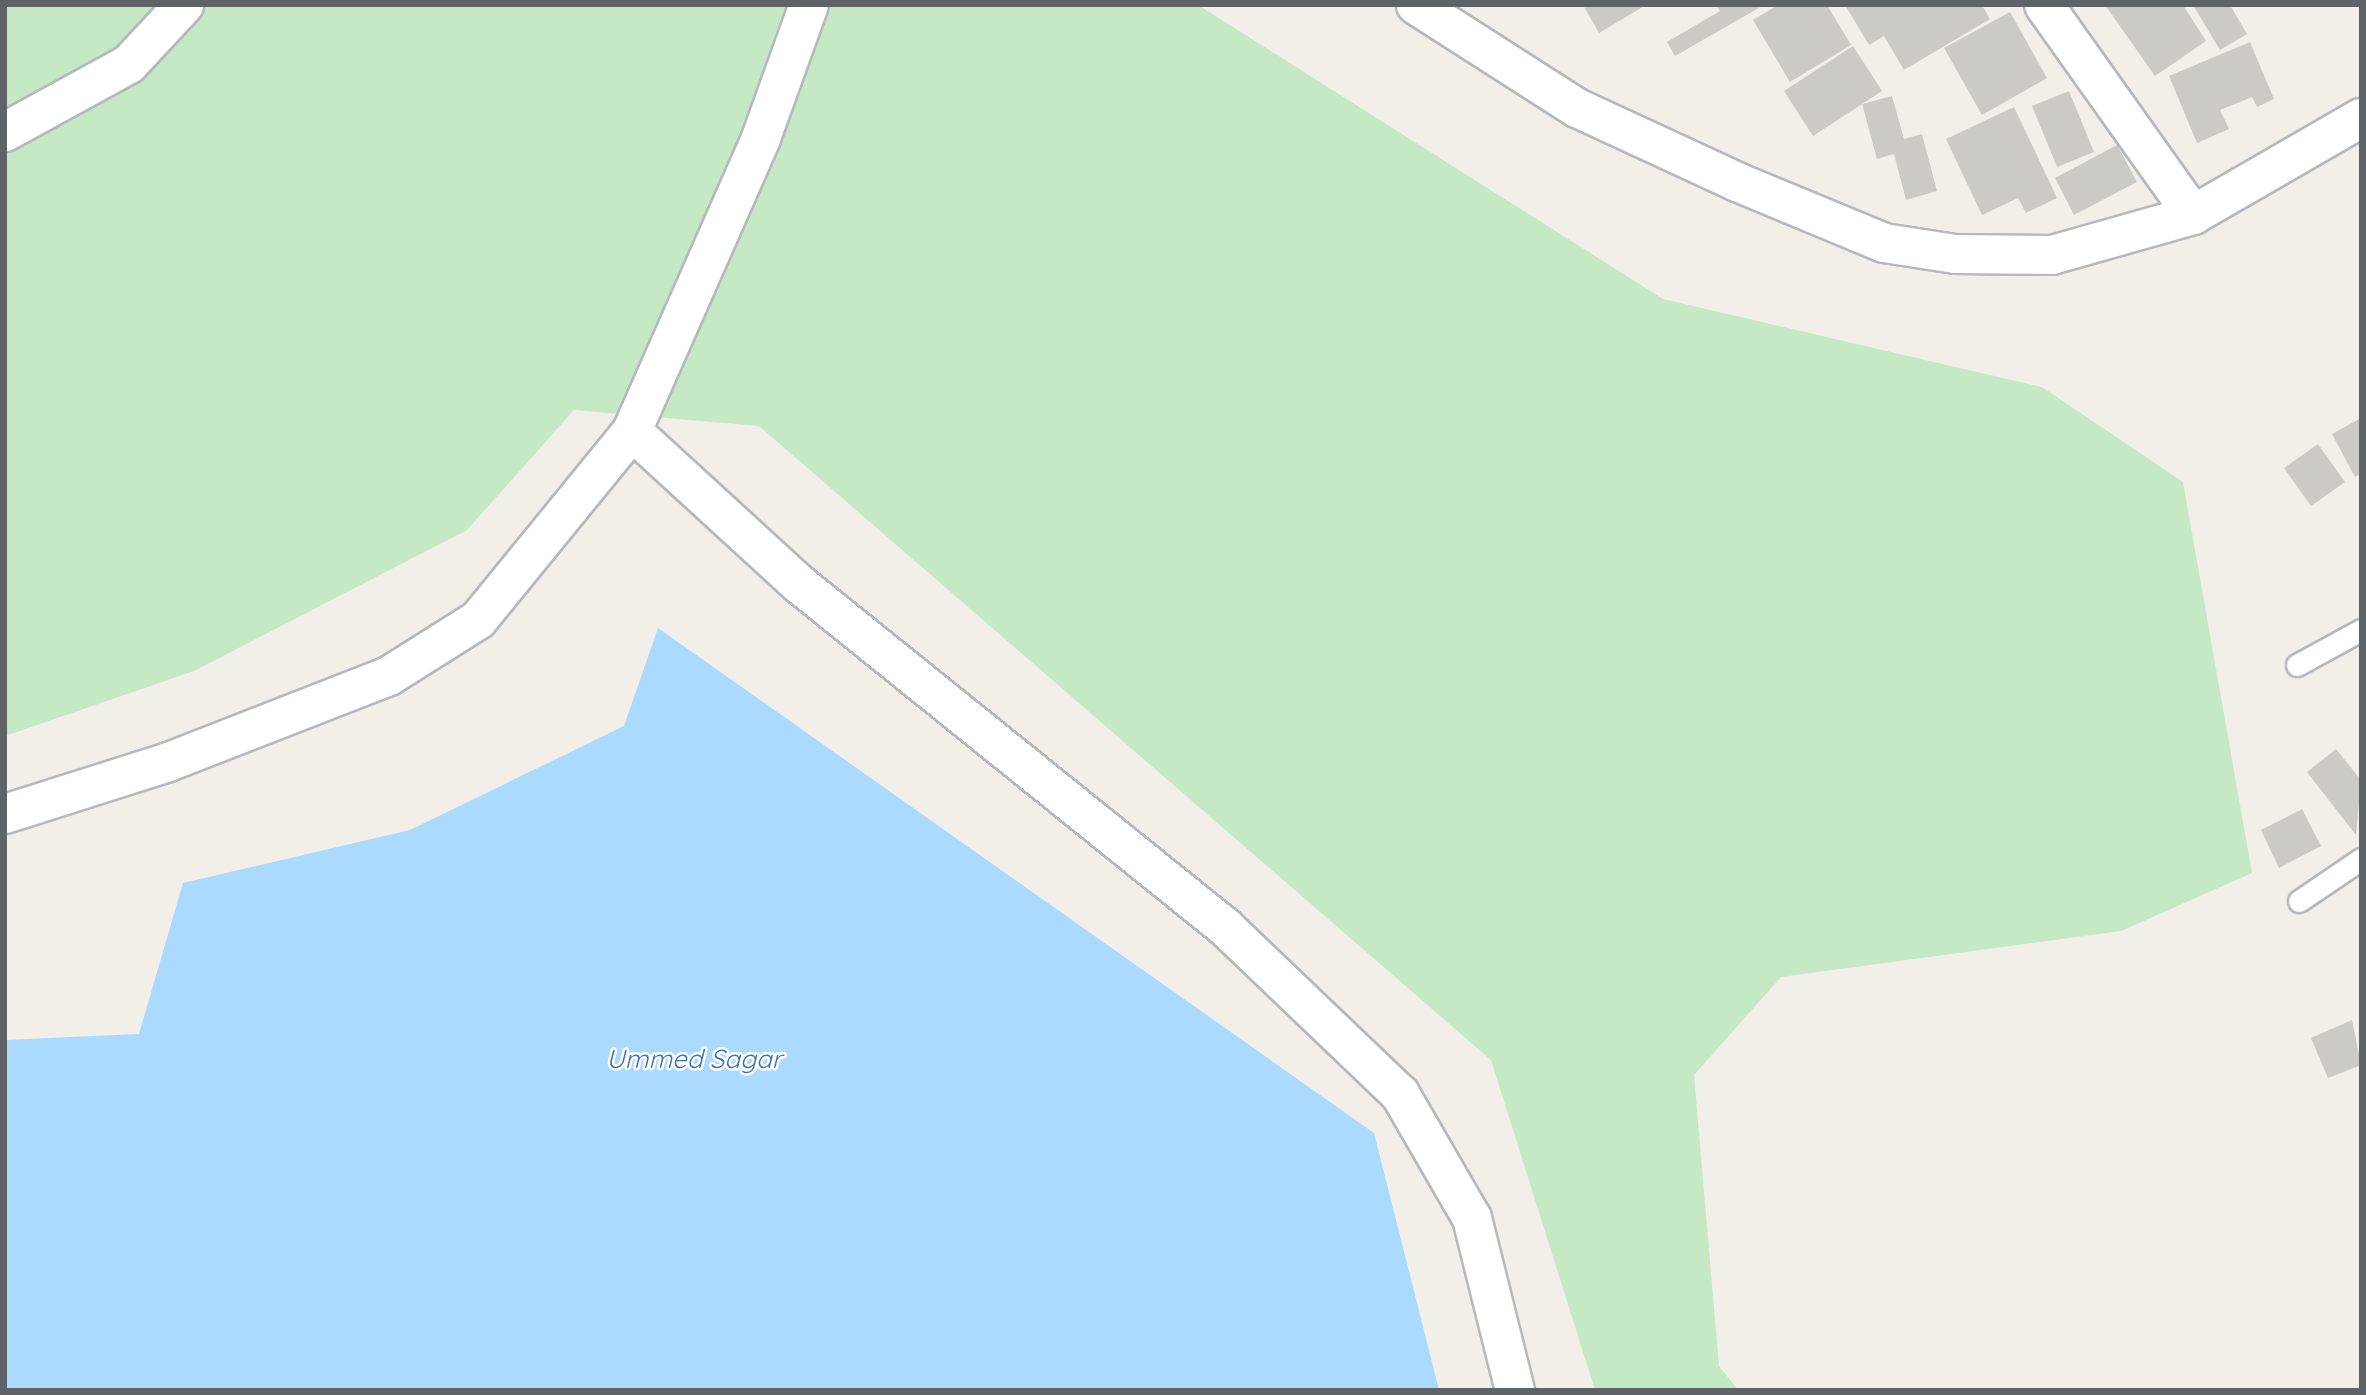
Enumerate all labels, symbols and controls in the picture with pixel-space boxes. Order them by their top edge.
water label: Ummed Sagar [606,1043,782,1075]

